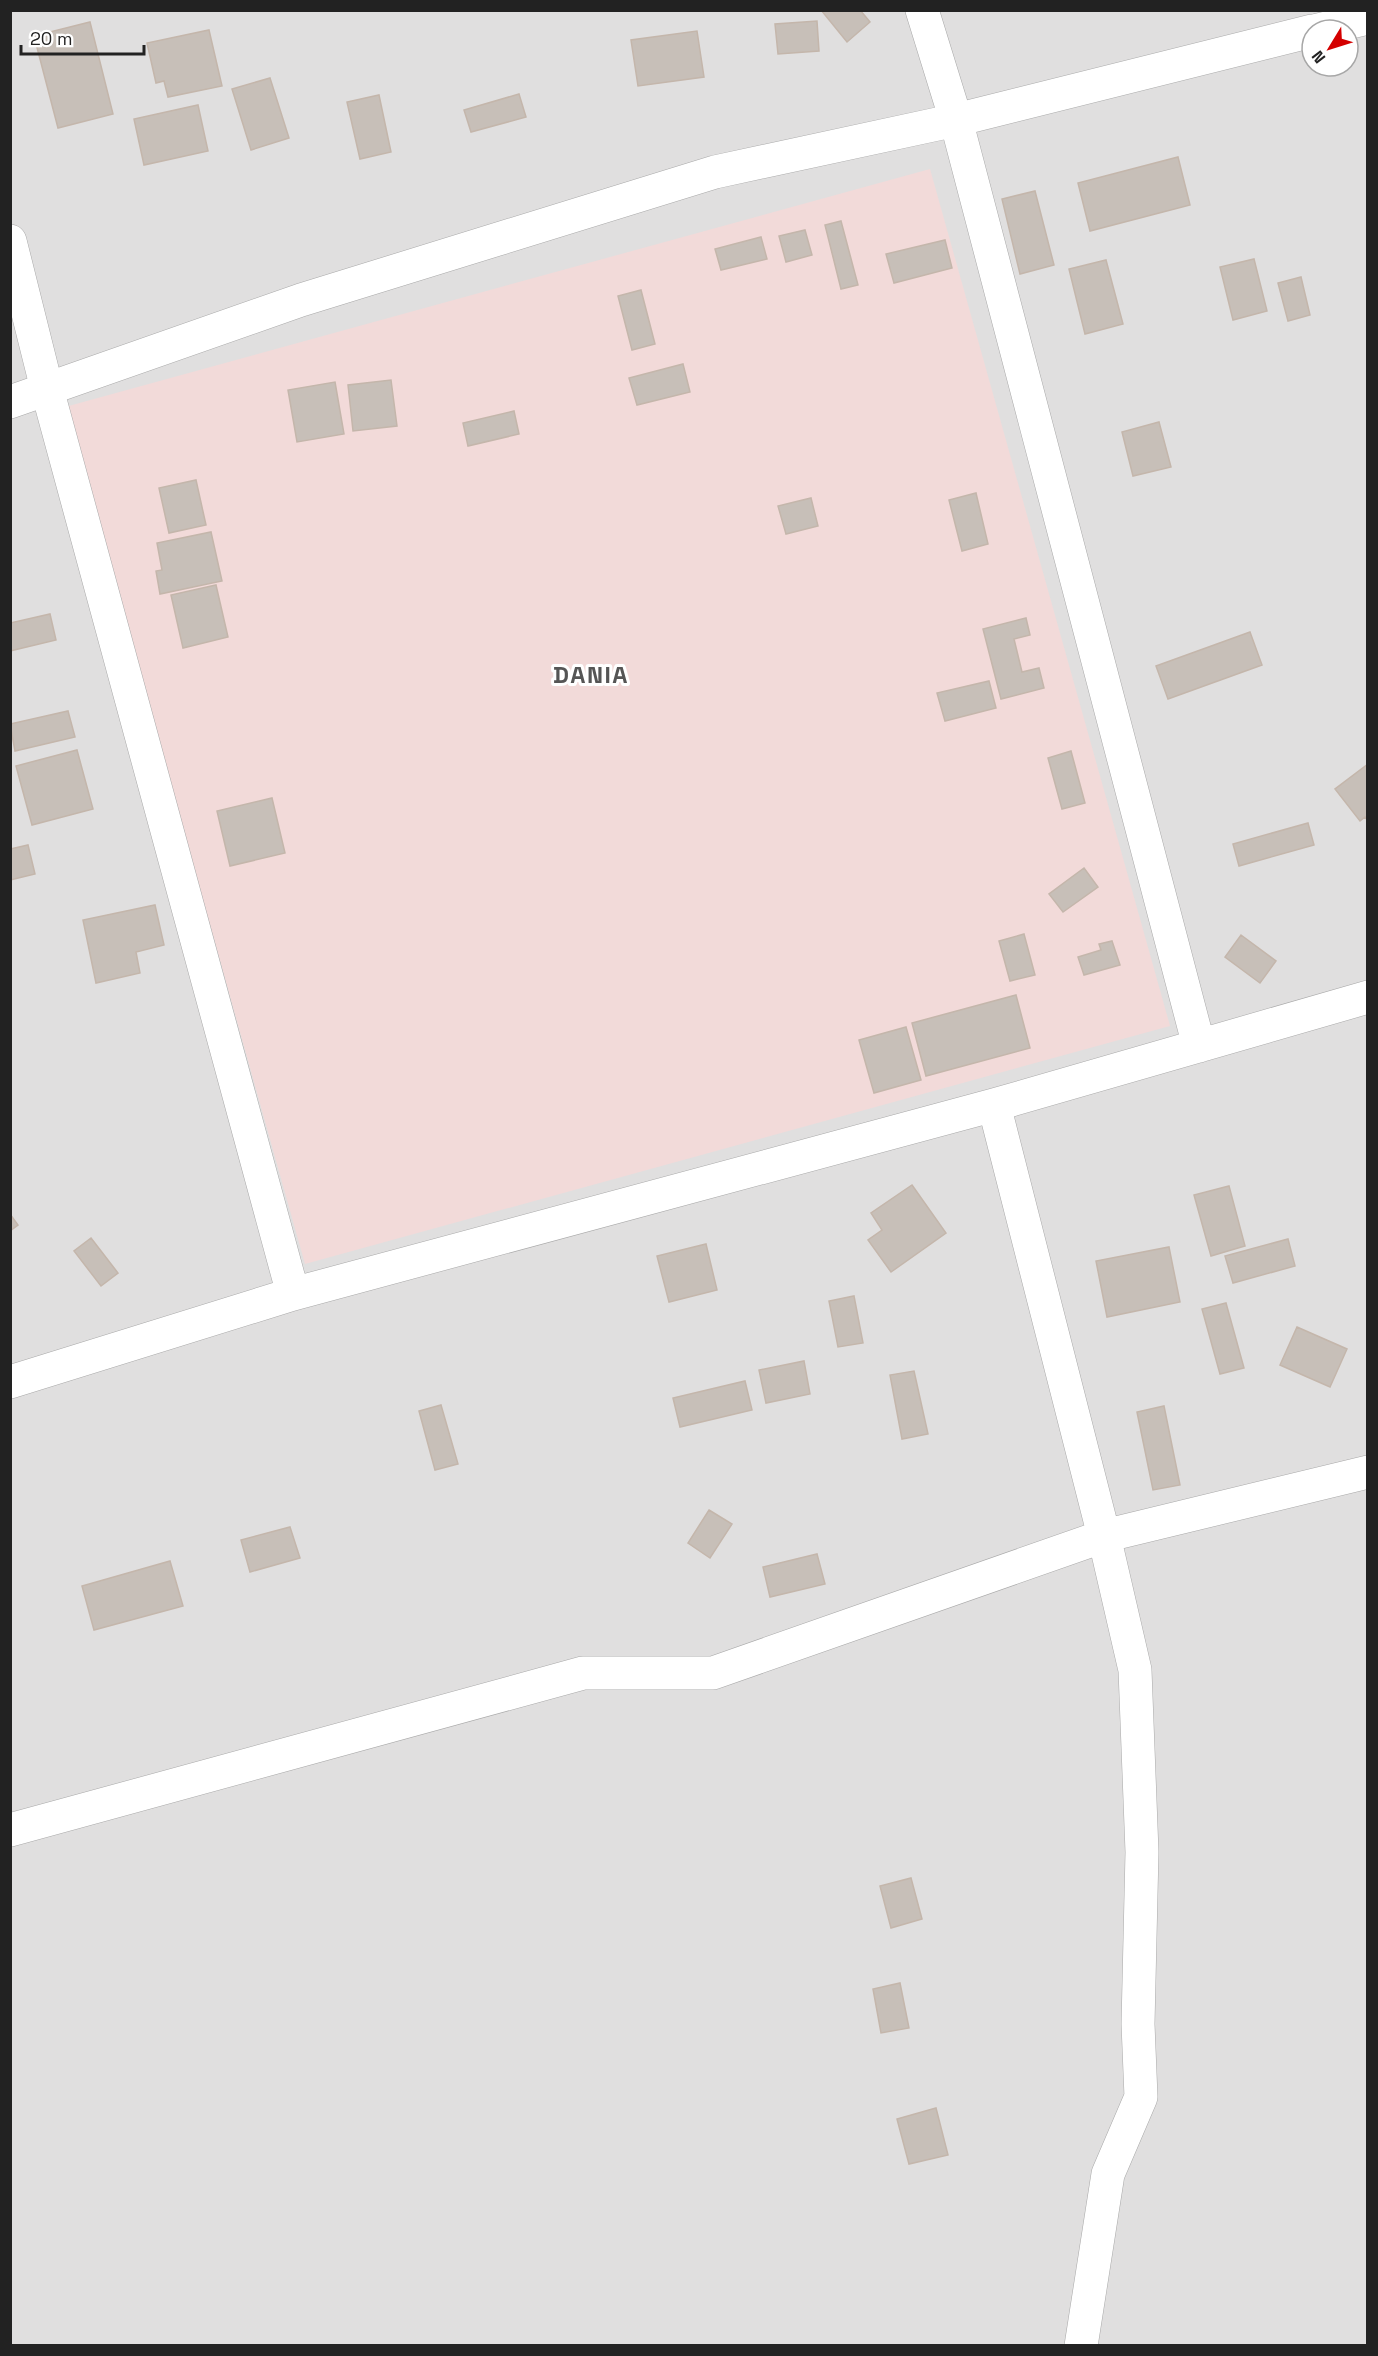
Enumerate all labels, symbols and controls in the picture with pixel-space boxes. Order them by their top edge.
scale bar [21,18,144,56]
north arrow [1300,18,1360,78]
text: 20 m [30,27,73,50]
text: N [1307,46,1330,68]
district label: DANIA [553,659,629,690]

